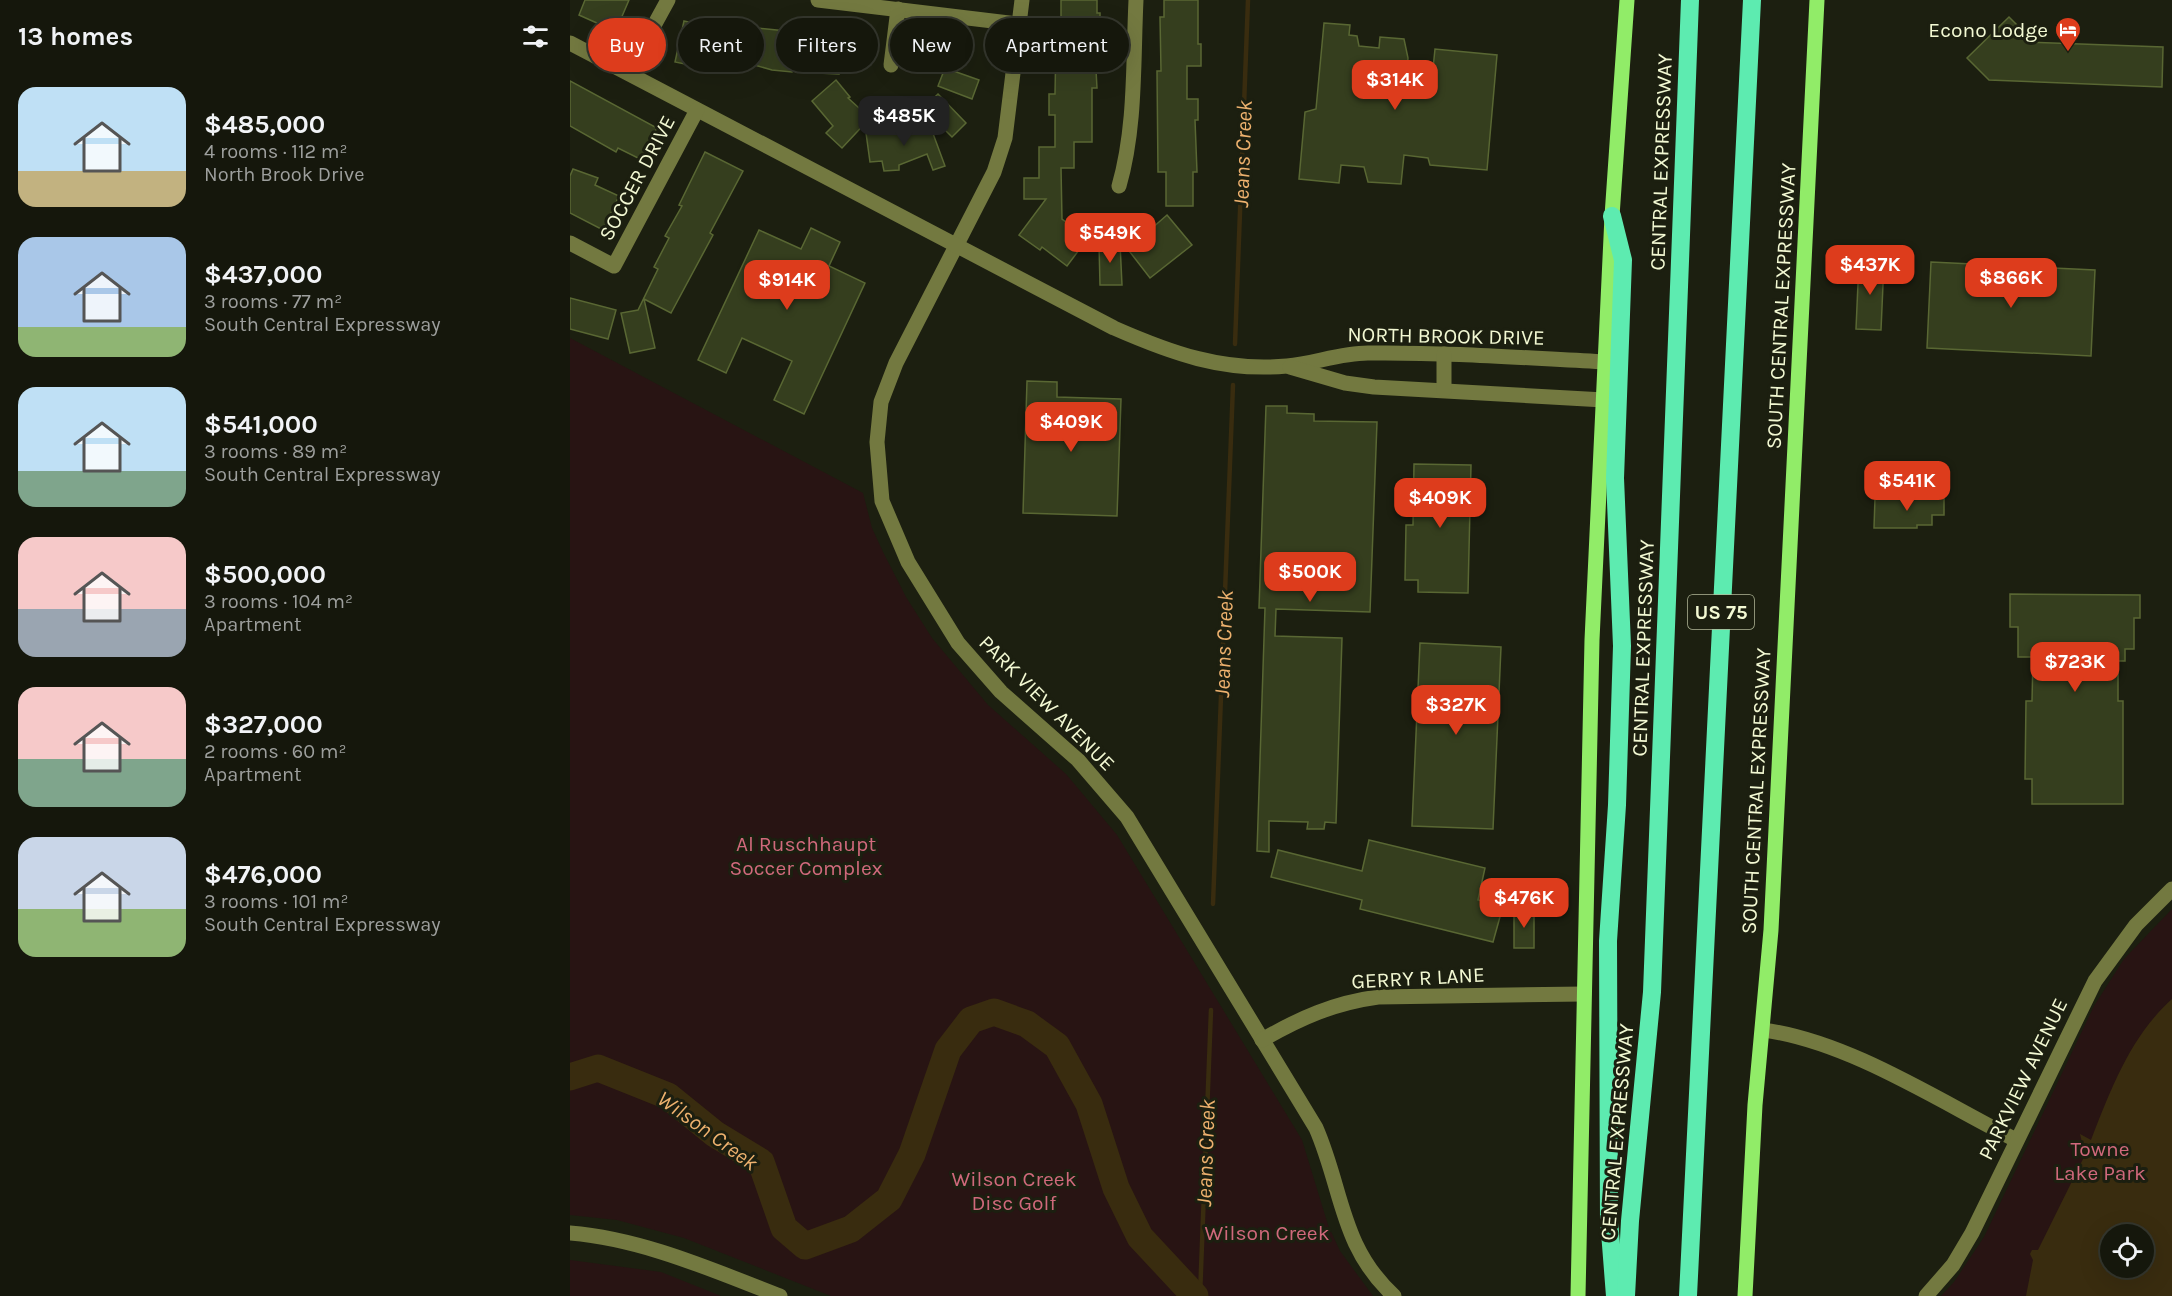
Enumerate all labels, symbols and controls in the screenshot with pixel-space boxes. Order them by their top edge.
hotel icon: Econo Lodge [2053,15,2083,53]
chip: Buy [588,18,666,72]
chip: Rent [678,18,764,72]
chip: Filters [776,18,878,72]
chip: New [890,18,973,72]
chip: Apartment [985,18,1129,72]
place label: Econo Lodge [1928,18,2048,42]
icon: filters [519,20,552,53]
text: 13 homes [18,21,133,52]
street label: CENTRAL EXPRESSWAY [1645,52,1677,271]
pin: $314K [1353,60,1437,111]
text: $314K [1366,68,1424,91]
pin: $485K [862,96,946,147]
water label: Jeans Creek [1228,99,1258,208]
text: $485K [872,104,936,127]
text: $485,000 [204,109,325,140]
icon: home [66,111,138,183]
street label: SOCCER DRIVE [594,111,680,245]
text: 4 rooms · 112 m² [204,140,348,163]
street label: SOUTH CENTRAL EXPRESSWAY [1762,162,1801,450]
text: North Brook Drive [204,163,364,186]
pin: $549K [1068,213,1152,264]
text: $549K [1079,221,1141,244]
pin: $437K [1828,245,1912,296]
text: $437K [1839,253,1901,276]
pin: $866K [1969,258,2053,309]
text: $437,000 [204,259,322,290]
pin: $914K [745,260,829,311]
icon: home [66,261,138,333]
text: $866K [1979,266,2043,289]
text: $914K [758,268,816,291]
text: 3 rooms · 77 m² [204,290,342,313]
text: South Central Expressway [204,313,441,336]
street label: NORTH BROOK DRIVE [1347,322,1545,350]
pin: $409K [1029,402,1113,453]
text: $541,000 [204,409,318,440]
text: $409K [1039,410,1103,433]
icon: home [66,411,138,483]
text: 3 rooms · 89 m² [204,440,347,463]
pin: $541K [1865,461,1949,512]
text: South Central Expressway [204,463,441,486]
text: $541K [1878,469,1936,492]
pin: $409K [1398,478,1482,529]
text: $409K [1408,486,1472,509]
street label: CENTRAL EXPRESSWAY [1627,538,1659,757]
pin: $500K [1268,552,1352,603]
text: $500,000 [204,559,326,590]
text: $500K [1278,560,1342,583]
icon: home [66,561,138,633]
water label: Jeans Creek [1209,589,1239,698]
text: 3 rooms · 104 m² [204,590,353,613]
road number: US 75 [1688,595,1754,629]
text: Apartment [204,613,302,636]
street label: PARK VIEW AVENUE [974,630,1120,776]
pin: $723K [2033,642,2117,693]
street label: SOUTH CENTRAL EXPRESSWAY [1737,647,1776,935]
text: $723K [2044,650,2106,673]
pin: $327K [1414,685,1498,736]
text: $327K [1425,693,1487,716]
text: $327,000 [204,709,323,740]
icon: home [66,711,138,783]
text: 2 rooms · 60 m² [204,740,347,763]
text: Apartment [204,763,302,786]
park label: Al Ruschhaupt Soccer Complex [730,832,883,880]
text: $476,000 [204,859,322,890]
icon: home [66,861,138,933]
pin: $476K [1482,878,1566,929]
text: $476K [1494,886,1554,909]
text: 3 rooms · 101 m² [204,890,349,913]
text: South Central Expressway [204,913,441,936]
street label: GERRY R LANE [1351,963,1485,993]
street label: PARKVIEW AVENUE [1973,994,2073,1164]
street label: CENTRAL EXPRESSWAY [1596,1022,1638,1241]
water label: Wilson Creek [652,1086,764,1177]
water label: Jeans Creek [1191,1098,1221,1207]
park label: Towne Lake Park [2054,1137,2146,1185]
park label: Wilson Creek Disc Golf [952,1167,1077,1215]
park label: Wilson Creek [1205,1221,1330,1245]
map controls [2100,1224,2154,1278]
button: locate [2100,1224,2154,1278]

